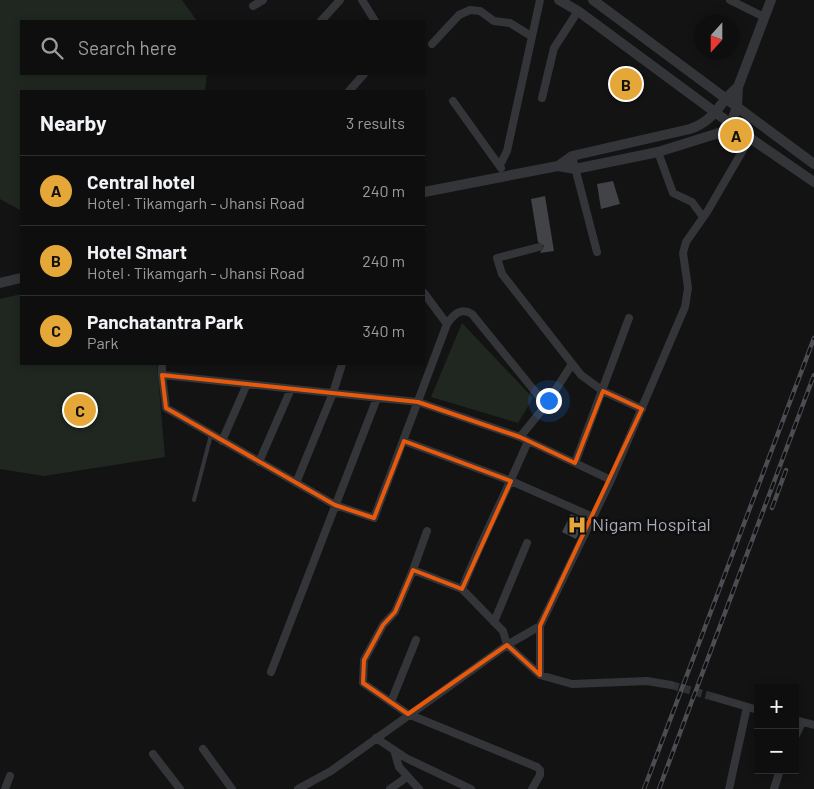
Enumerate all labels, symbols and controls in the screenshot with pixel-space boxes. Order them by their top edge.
north arrow [694,15,739,60]
search box [20,20,425,75]
icon: search [38,34,66,62]
text: Search here [78,36,177,59]
pin: B [610,65,642,103]
text: Nearby [40,110,106,135]
text: 3 results [346,113,405,132]
pin: A [720,116,752,154]
text: Central hotel [87,170,195,193]
text: A [51,181,61,200]
text: 240 m [362,181,405,200]
text: Hotel · Tikamgarh - Jhansi Road [87,193,305,212]
text: Hotel Smart [87,240,187,263]
text: B [51,251,61,270]
text: 240 m [362,251,405,270]
text: Hotel · Tikamgarh - Jhansi Road [87,263,305,282]
text: Panchatantra Park [87,310,244,333]
text: C [51,321,61,340]
text: 340 m [362,321,405,340]
text: Park [87,333,118,352]
your location [536,388,562,414]
pin: C [64,391,96,429]
place label: Nigam Hospital [592,513,711,535]
hospital icon: Nigam Hospital [566,514,588,536]
map controls [754,684,799,774]
button: + [754,684,799,729]
button: − [754,729,799,774]

